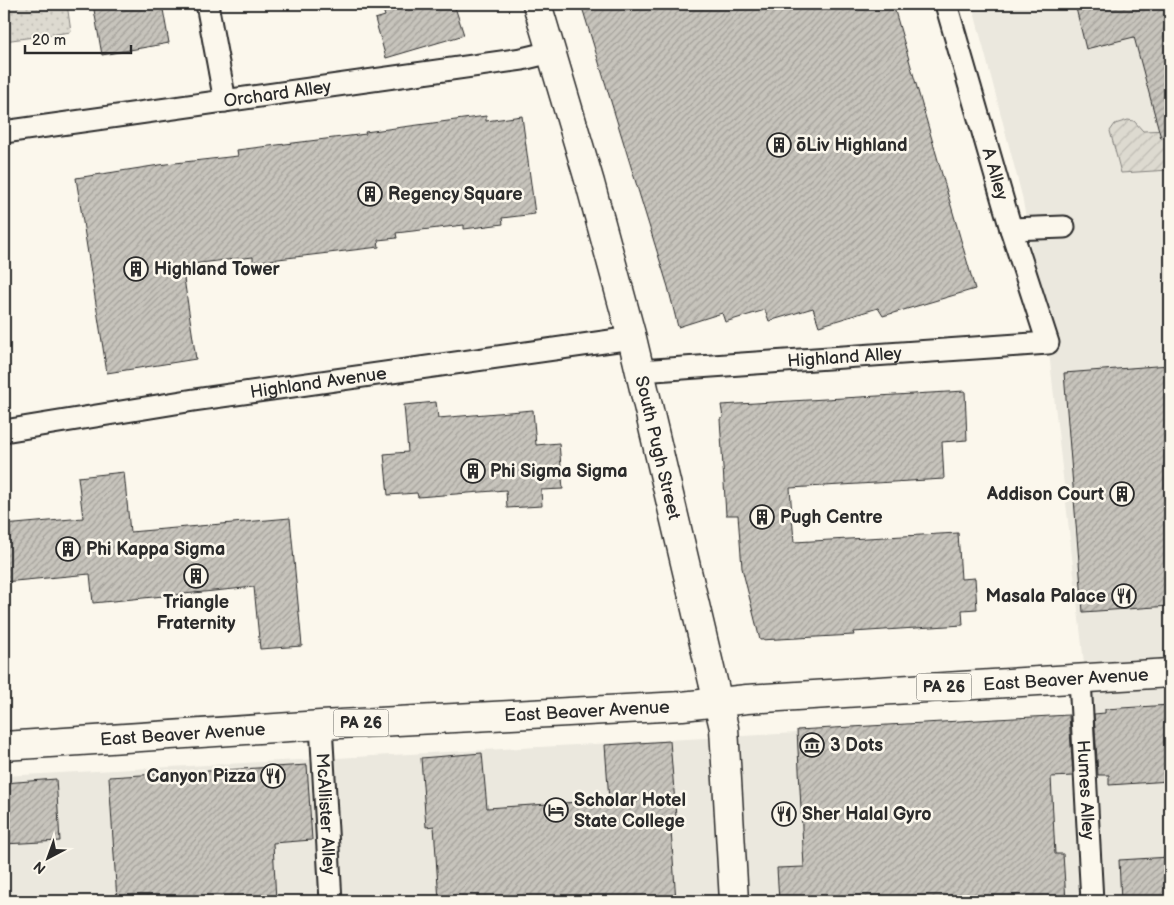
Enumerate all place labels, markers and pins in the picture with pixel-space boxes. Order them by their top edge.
building icon: ōLiv Highland [766,132,792,158]
place label: ōLiv Highland [796,135,908,156]
building icon: Regency Square [357,181,383,207]
place label: Regency Square [388,184,523,205]
building icon: Highland Tower [123,256,149,282]
place label: Highland Tower [154,259,281,280]
building icon: Phi Sigma Sigma [460,458,486,484]
place label: Phi Sigma Sigma [490,461,628,482]
building icon: Addison Court [1109,481,1135,507]
place label: Addison Court [986,484,1104,505]
building icon: Pugh Centre [749,504,775,530]
place label: Pugh Centre [780,507,883,528]
building icon: Phi Kappa Sigma [55,536,81,562]
place label: Phi Kappa Sigma [86,539,225,560]
building icon: Triangle Fraternity [183,563,209,589]
restaurant icon: Masala Palace [1111,583,1137,609]
place label: Masala Palace [985,586,1106,607]
place label: Triangle Fraternity [157,592,236,634]
museum icon: 3 Dots [799,732,825,758]
place label: 3 Dots [830,735,883,756]
restaurant icon: Canyon Pizza [260,763,286,789]
place label: Canyon Pizza [146,766,256,787]
place label: Scholar Hotel State College [574,790,686,832]
hotel icon: Scholar Hotel State College [543,797,569,823]
restaurant icon: Sher Halal Gyro [771,801,797,827]
place label: Sher Halal Gyro [802,804,932,825]

